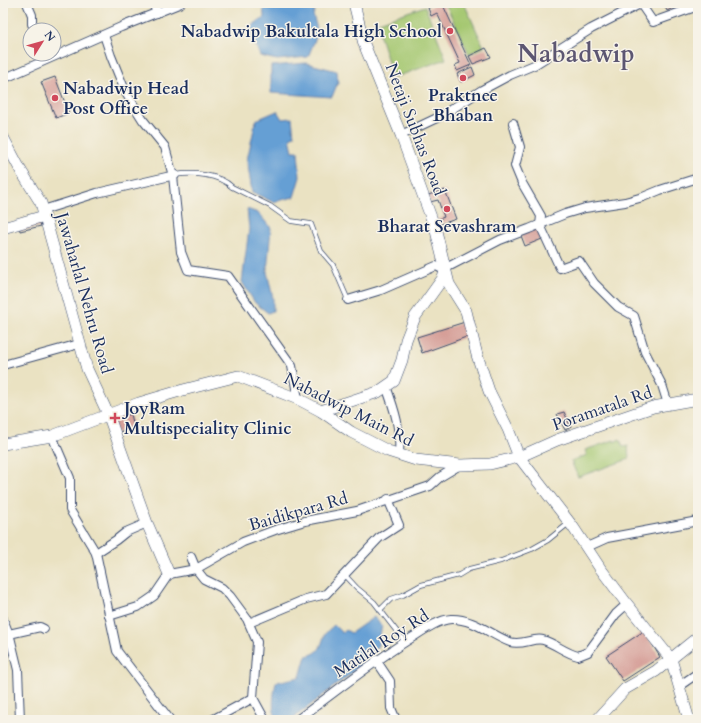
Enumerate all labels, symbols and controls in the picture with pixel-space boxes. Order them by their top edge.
place label: Nabadwip Bakultala High School [181,20,442,43]
north arrow [22,22,62,62]
marker: Nabadwip Bakultala High School [445,26,455,36]
text: N [41,28,59,45]
district label: Nabadwip [517,37,635,71]
street label: Netaji Subhas Road [380,60,451,199]
marker: Praktnee Bhaban [458,73,468,83]
place label: Nabadwip Head Post Office [63,77,189,120]
place label: Praktnee Bhaban [428,84,498,127]
marker: Nabadwip Head Post Office [50,93,60,103]
marker: Bharat Sevashram [442,204,452,214]
street label: Jawaharlal Nehru Road [50,207,119,376]
place label: Bharat Sevashram [377,215,517,238]
street label: Nabadwip Main Rd [280,367,418,452]
street label: Poramatala Rd [549,381,655,436]
place label: JoyRam Multispeciality Clinic [121,397,291,440]
marker: JoyRam Multispeciality Clinic [109,412,121,424]
street label: Baidikpara Rd [246,486,350,537]
street label: Matilal Roy Rd [329,604,433,683]

